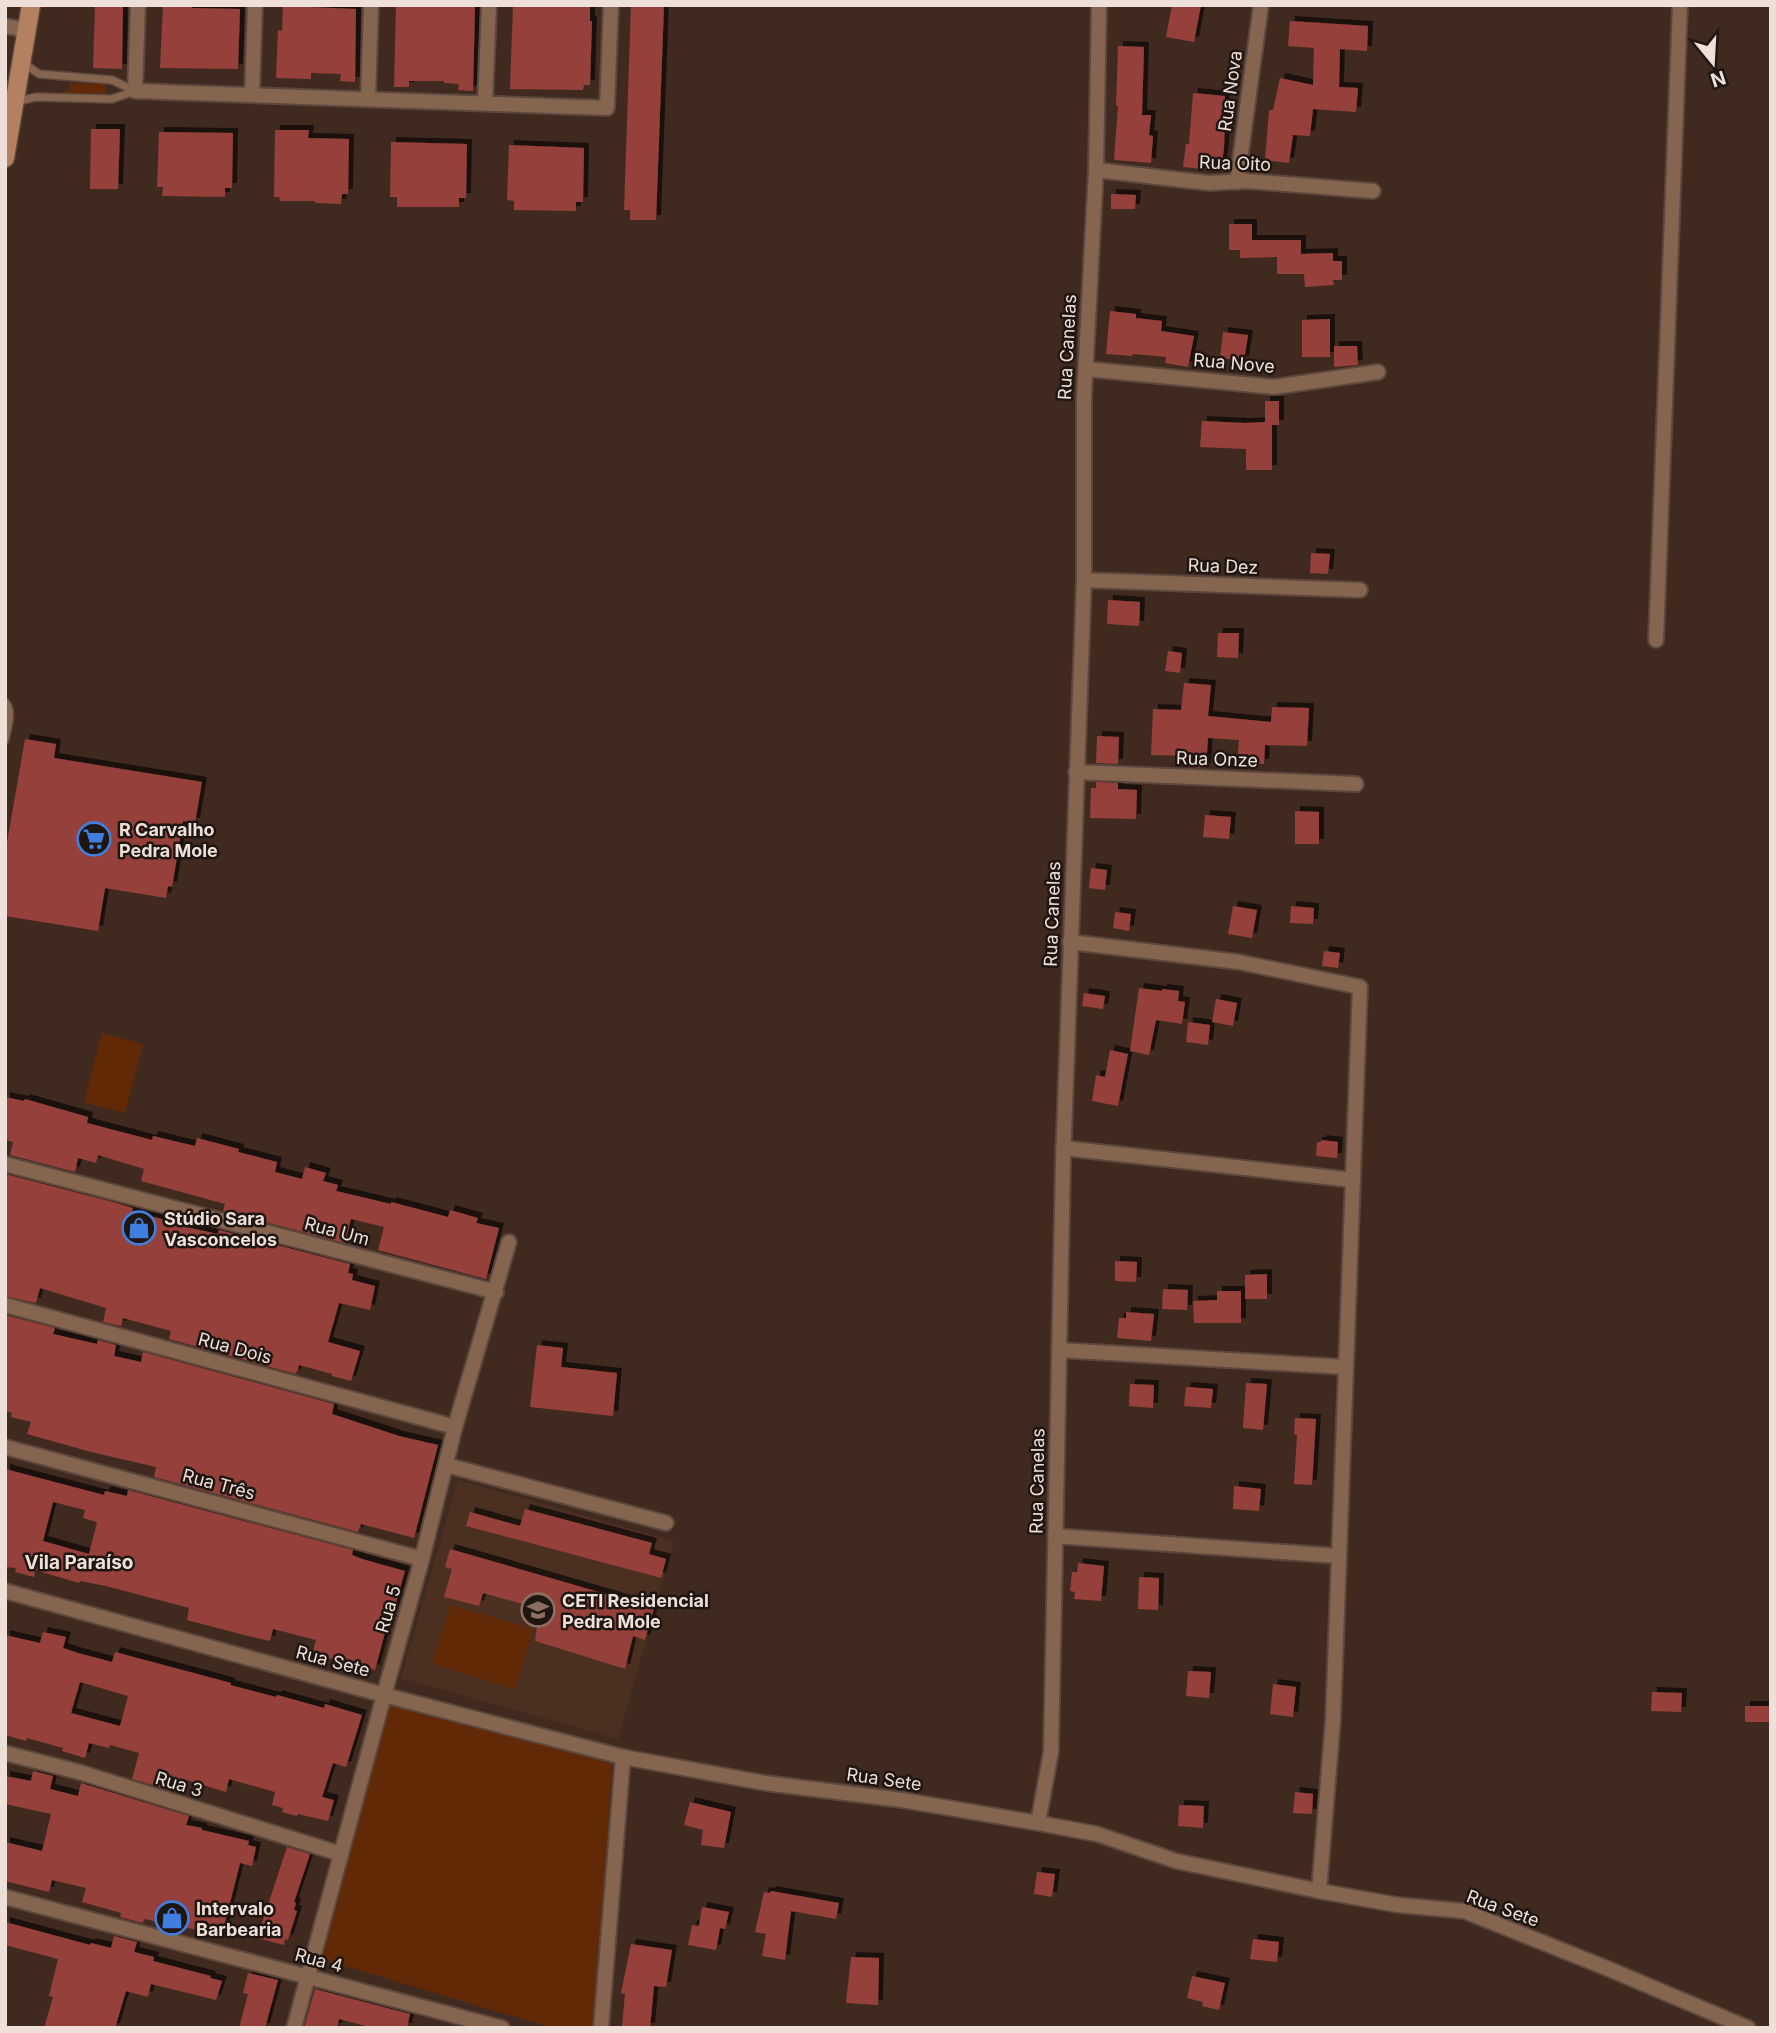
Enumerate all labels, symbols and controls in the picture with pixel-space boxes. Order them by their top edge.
north arrow [1678,28,1748,98]
street label: Rua Nova [1214,49,1246,133]
text: N [1708,66,1729,92]
street label: Rua Oito [1199,151,1271,175]
street label: Rua Canelas [1054,294,1080,400]
street label: Rua Nove [1192,349,1276,377]
street label: Rua Dez [1187,554,1259,578]
street label: Rua Onze [1176,747,1258,771]
place label: R Carvalho Pedra Mole [119,819,218,861]
supermarket icon: R Carvalho Pedra Mole [75,820,113,858]
street label: Rua Canelas [1040,861,1064,967]
place label: Stúdio Sara Vasconcelos [164,1208,277,1250]
shop icon: Stúdio Sara Vasconcelos [120,1209,158,1247]
street label: Rua Um [302,1212,372,1250]
street label: Rua Dois [196,1328,274,1368]
street label: Rua Canelas [1026,1428,1048,1534]
street label: Rua Três [180,1464,258,1504]
district label: Vila Paraíso [24,1551,134,1574]
street label: Rua 5 [371,1583,405,1635]
place label: CETI Residencial Pedra Mole [562,1590,709,1632]
school or university icon: CETI Residencial Pedra Mole [519,1591,557,1629]
street label: Rua Sete [294,1641,372,1681]
street label: Rua Sete [845,1763,923,1795]
street label: Rua 3 [153,1767,205,1801]
street label: Rua Sete [1464,1885,1542,1931]
place label: Intervalo Barbearia [196,1898,281,1940]
shop icon: Intervalo Barbearia [153,1899,191,1937]
street label: Rua 4 [293,1944,345,1976]

